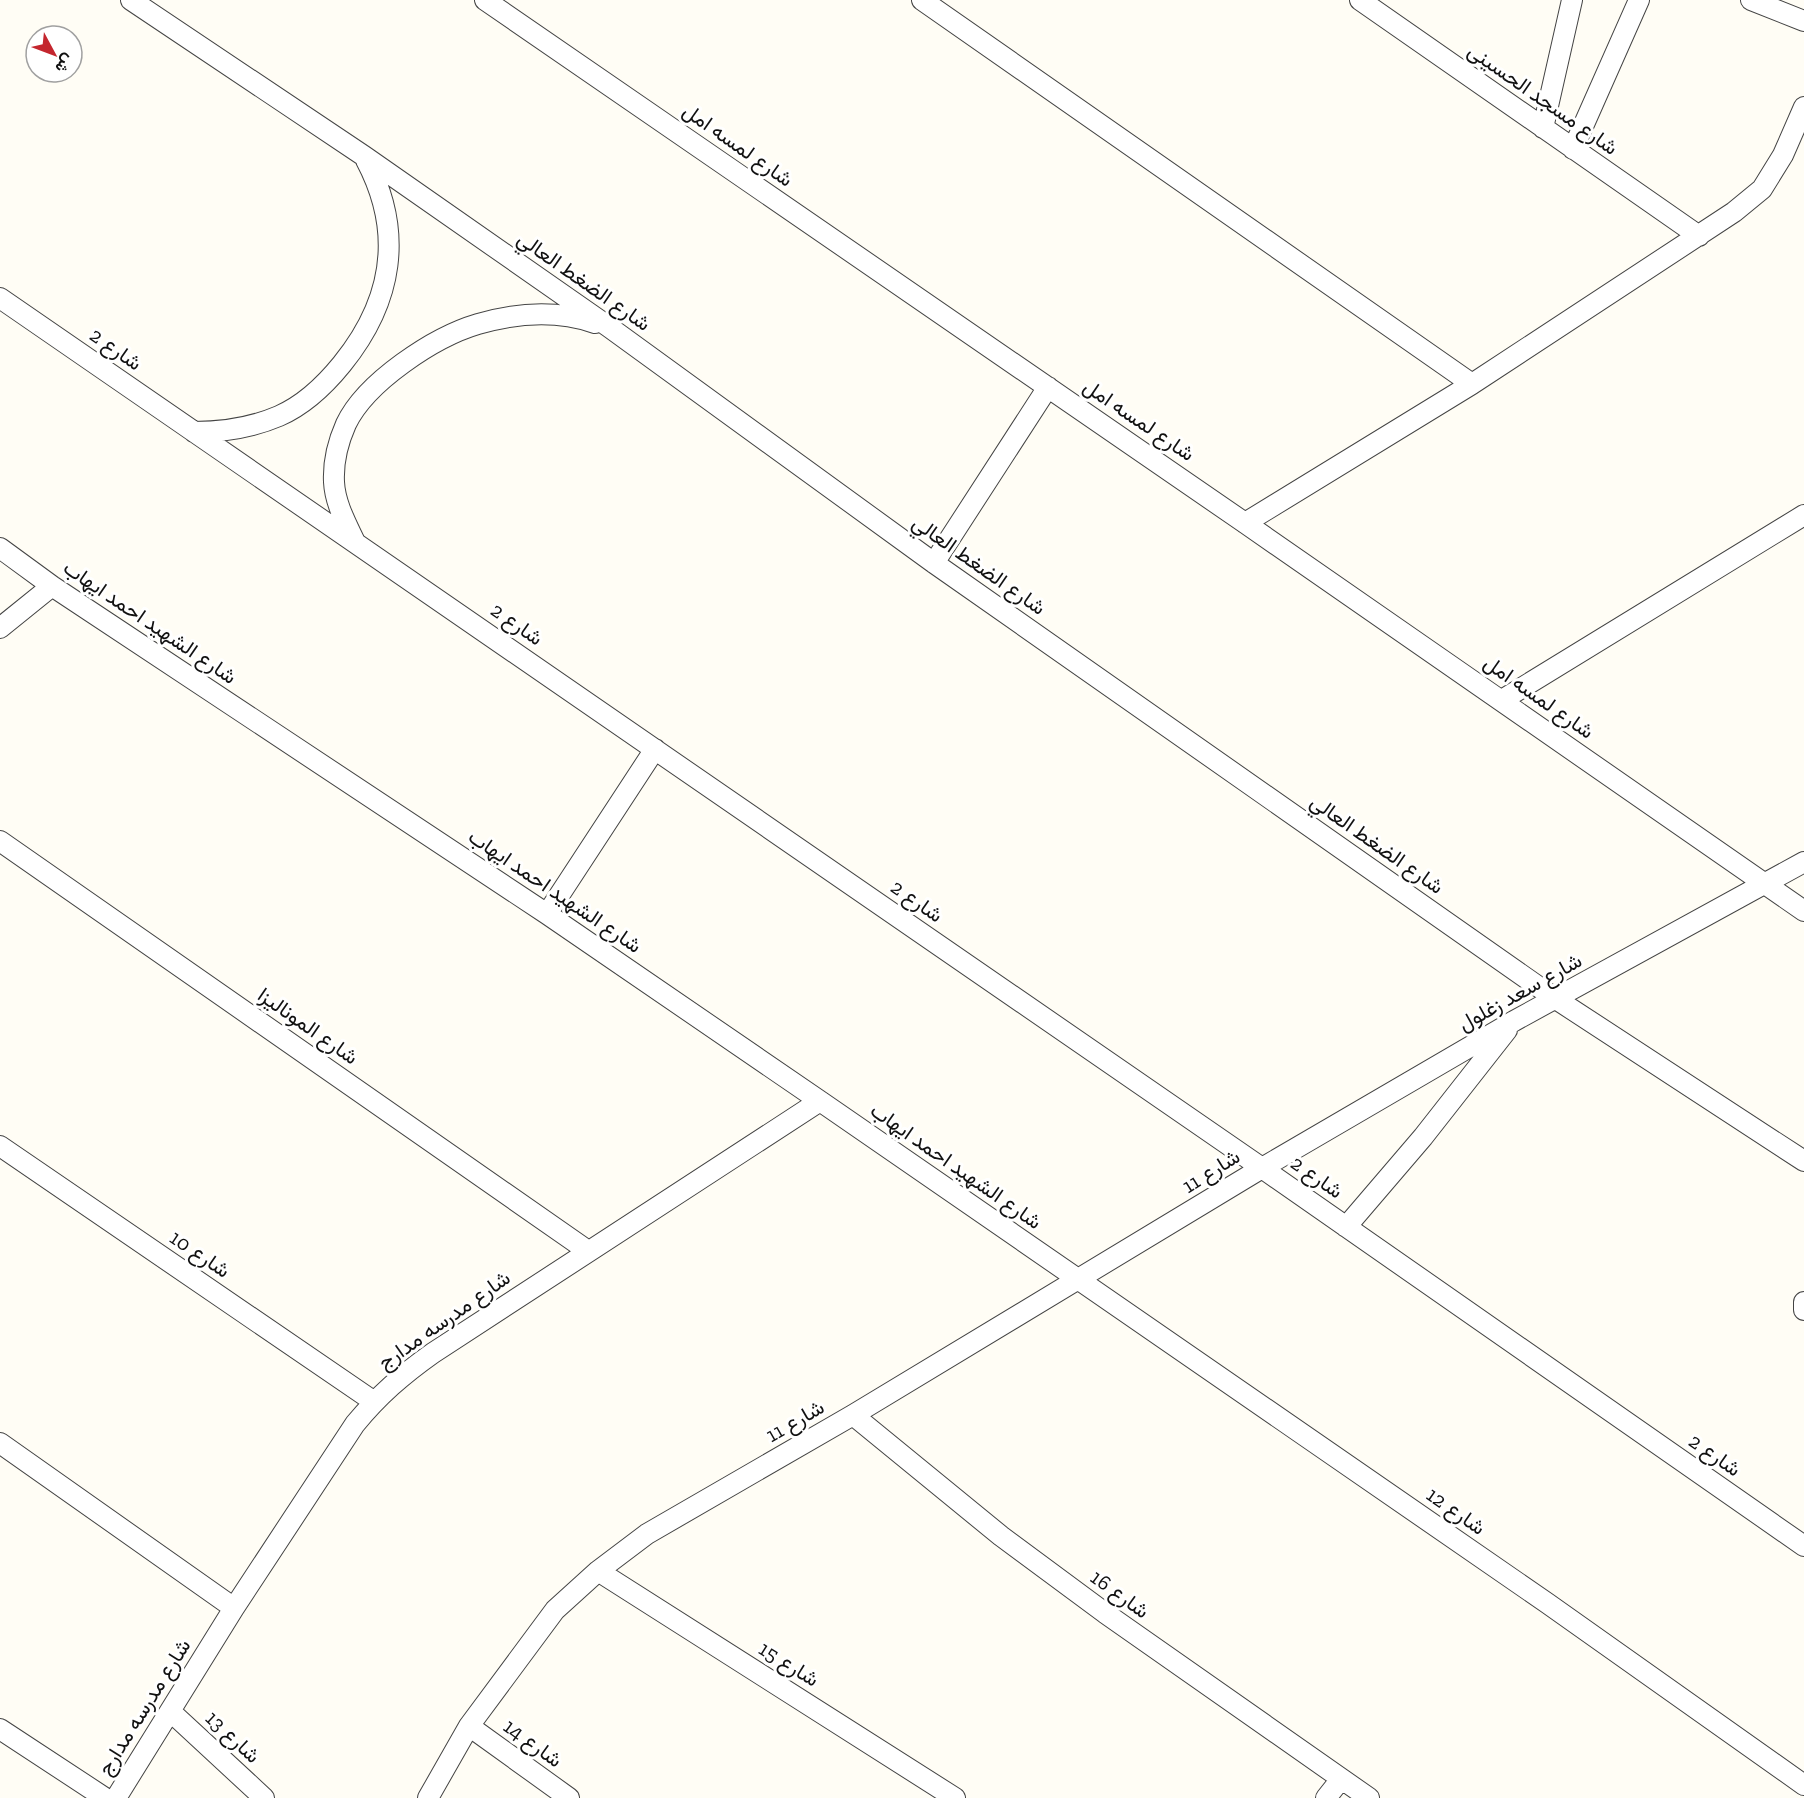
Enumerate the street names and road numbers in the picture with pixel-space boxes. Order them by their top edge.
street label: شارع مسجد الحسينى [1462,37,1623,161]
street label: شارع لمسه امل [677,97,798,193]
street label: شارع الضغط العالي [510,225,656,340]
street label: شارع 2 [84,322,147,377]
street label: شارع لمسه امل [1078,373,1200,468]
street label: شارع الضغط العالي [905,509,1051,624]
street label: شارع الشهيد احمد ايهاب [58,554,242,690]
street label: شارع 2 [485,597,548,652]
street label: شارع لمسه امل [1478,649,1599,745]
street label: شارع الضغط العالي [1303,788,1449,903]
street label: شارع الشهيد احمد ايهاب [463,823,647,959]
street label: شارع 2 [885,874,948,929]
street label: شارع سعد زغلول [1454,947,1587,1038]
street label: شارع الموناليزا [252,982,363,1071]
street label: شارع الشهيد احمد ايهاب [865,1097,1047,1236]
street label: شارع 11 [1177,1143,1245,1200]
street label: شارع 2 [1285,1150,1348,1205]
street label: شارع 10 [164,1224,235,1284]
street label: شارع مدرسه مدارج [373,1265,516,1376]
street label: شارع 11 [761,1394,829,1449]
street label: شارع 2 [1683,1428,1746,1483]
street label: شارع 12 [1421,1481,1490,1541]
street label: شارع 16 [1085,1564,1154,1625]
street label: شارع مدرسه مدارج [92,1634,197,1780]
street label: شارع 15 [754,1636,824,1693]
street label: شارع 13 [200,1705,266,1770]
street label: شارع 14 [498,1713,568,1774]

